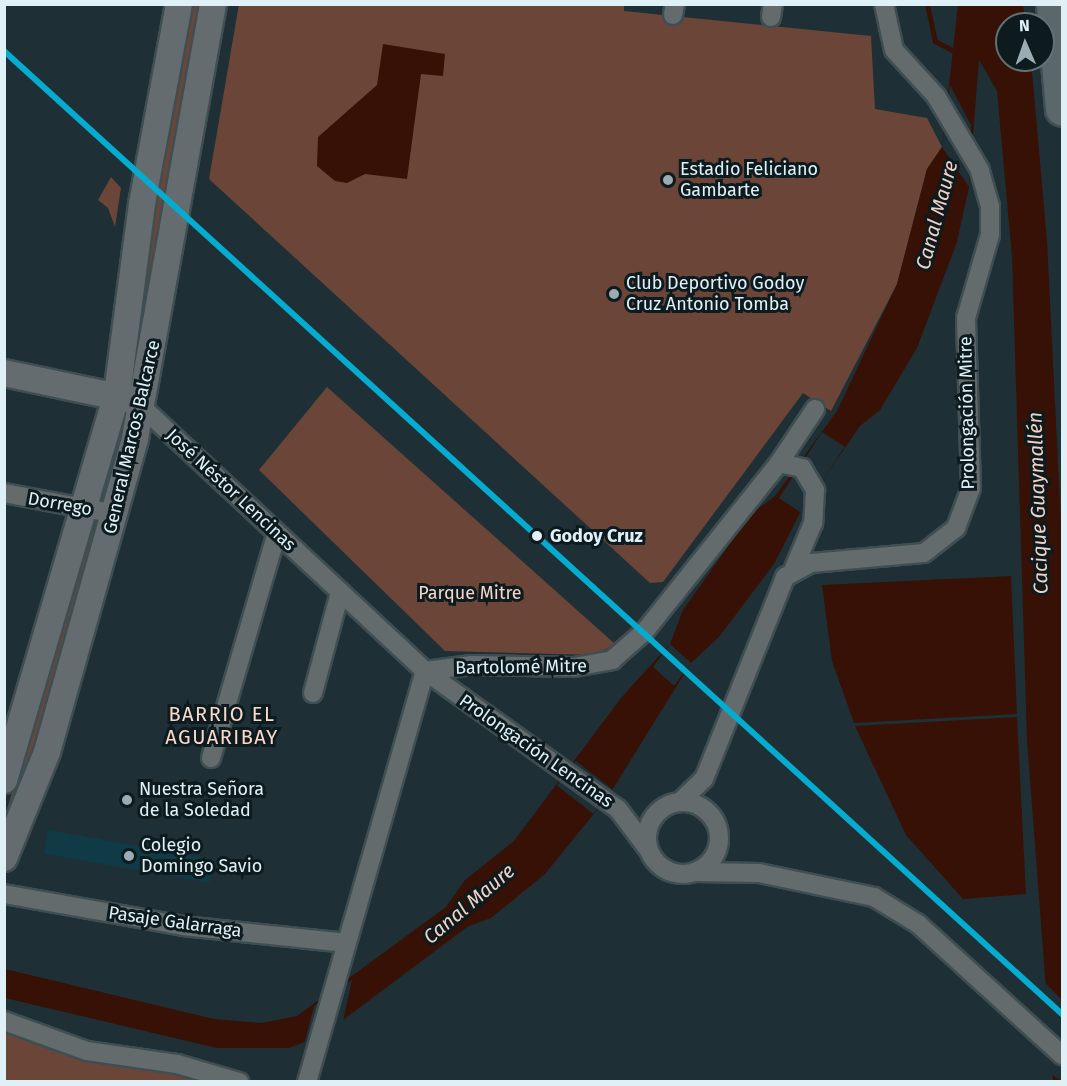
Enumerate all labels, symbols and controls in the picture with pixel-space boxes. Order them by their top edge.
north arrow [995,12,1055,72]
text: N [1019,16,1030,35]
water label: Canal Maure [911,158,963,272]
place label: Estadio Feliciano Gambarte [680,159,818,201]
marker: Estadio Feliciano Gambarte [661,173,675,187]
place label: Club Deportivo Godoy Cruz Antonio Tomba [626,273,804,316]
marker: Club Deportivo Godoy Cruz Antonio Tomba [607,287,621,301]
street label: Prolongación Mitre [955,336,979,490]
street label: General Marcos Balcarce [99,338,165,536]
water label: Cacique Guaymallén [1023,411,1053,595]
street label: José Néstor Lencinas [162,424,300,556]
street label: Dorrego [26,488,94,520]
place label: Godoy Cruz [550,525,643,547]
marker: Godoy Cruz [528,527,546,545]
park label: Parque Mitre [418,582,522,604]
street label: Bartolomé Mitre [455,655,587,679]
street label: Prolongación Lencinas [455,690,617,812]
district label: BARRIO EL AGUARIBAY [165,702,279,749]
place label: Nuestra Señora de la Soledad [139,779,264,822]
marker: Nuestra Señora de la Soledad [120,793,134,807]
place label: Colegio Domingo Savio [141,835,262,878]
marker: Colegio Domingo Savio [122,849,136,863]
water label: Canal Maure [419,859,519,949]
street label: Pasaje Galarraga [107,902,243,942]

